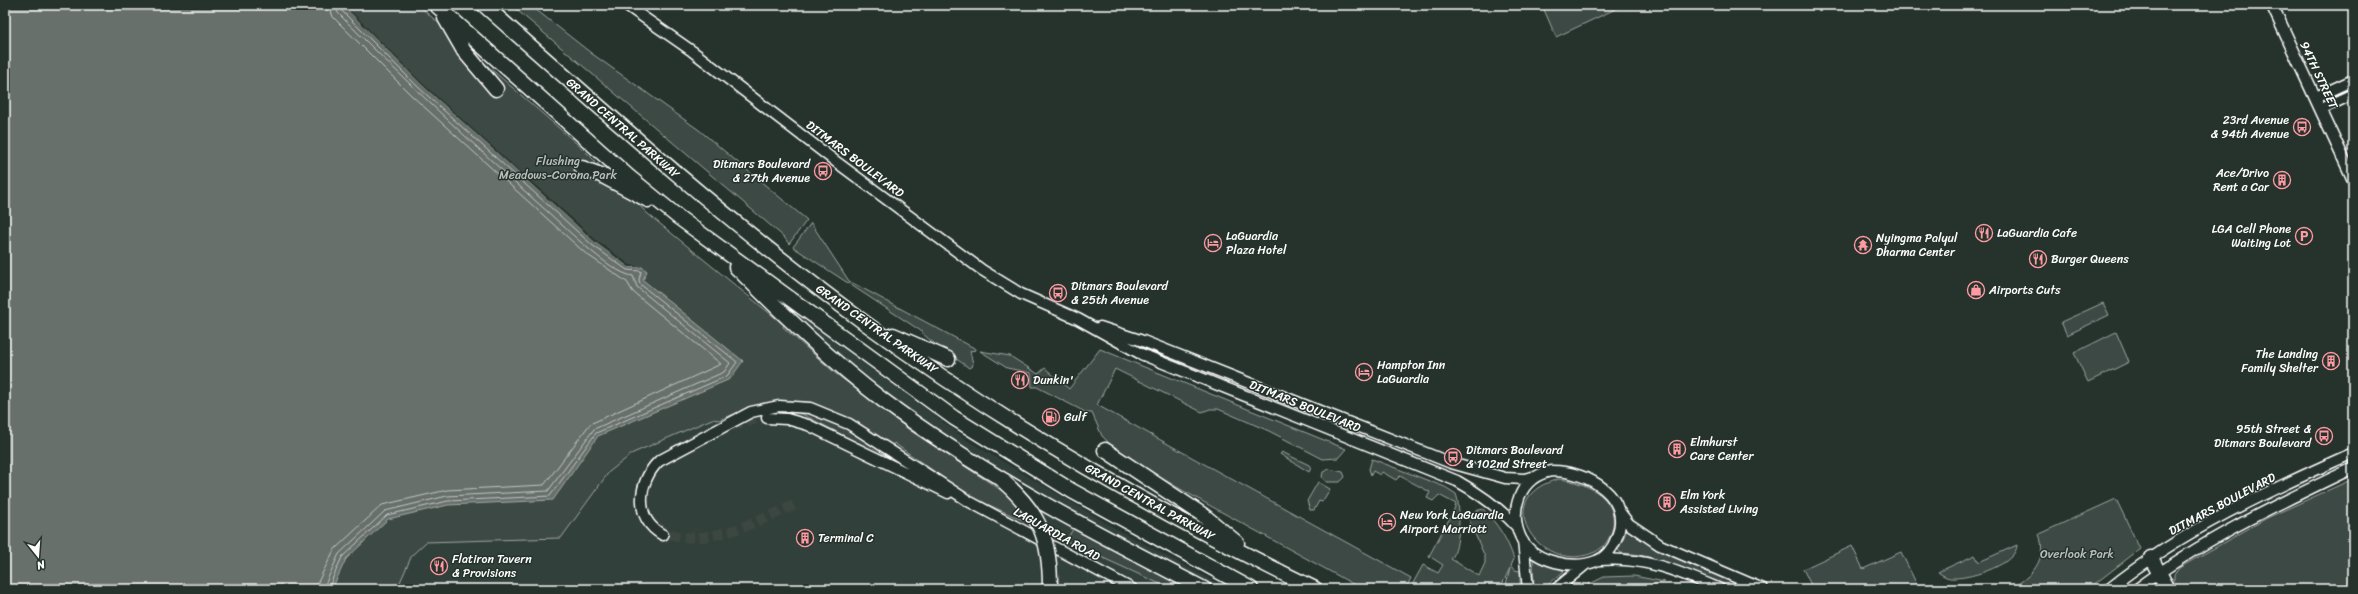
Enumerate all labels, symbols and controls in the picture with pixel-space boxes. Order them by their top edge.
street label: 94TH STREET [2294,37,2345,114]
street label: GRAND CENTRAL PARKWAY [561,72,685,184]
place label: 23rd Avenue & 94th Avenue [2210,109,2289,145]
street label: DITMARS BOULEVARD [801,115,910,204]
bus stop icon: 23rd Avenue & 94th Avenue [2292,117,2312,137]
park label: Flushing Meadows-Corona Park [499,150,618,186]
place label: Ditmars Boulevard & 27th Avenue [713,153,811,189]
bus stop icon: Ditmars Boulevard & 27th Avenue [813,161,833,181]
place label: Ace/Drivo Rent a Car [2213,162,2270,198]
building icon: Ace/Drivo Rent a Car [2272,170,2292,190]
place label: LGA Cell Phone Waiting Lot [2212,218,2291,254]
place label: LaGuardia Cafe [1997,222,2077,244]
restaurant icon: LaGuardia Cafe [1974,223,1994,243]
place label: LaGuardia Plaza Hotel [1226,225,1287,261]
parking icon: LGA Cell Phone Waiting Lot [2294,226,2314,246]
place label: Nyingma Palyul Dharma Center [1876,227,1958,263]
hotel icon: LaGuardia Plaza Hotel [1203,233,1223,253]
temple icon: Nyingma Palyul Dharma Center [1853,235,1873,255]
place label: Burger Queens [2051,248,2129,270]
restaurant icon: Burger Queens [2028,249,2048,269]
place label: Ditmars Boulevard & 25th Avenue [1071,275,1169,311]
street label: GRAND CENTRAL PARKWAY [811,278,943,380]
place label: Airports Cuts [1988,279,2061,301]
shop icon: Airports Cuts [1966,280,1986,300]
bus stop icon: Ditmars Boulevard & 25th Avenue [1048,283,1068,303]
place label: The Landing Family Shelter [2241,343,2319,379]
building icon: The Landing Family Shelter [2321,351,2341,371]
place label: Hampton Inn LaGuardia [1377,354,1446,390]
hotel icon: Hampton Inn LaGuardia [1354,362,1374,382]
place label: Dunkin' [1033,369,1074,391]
restaurant icon: Dunkin' [1010,370,1030,390]
street label: DITMARS BOULEVARD [1246,374,1365,439]
place label: Gulf [1064,406,1088,428]
fuel station icon: Gulf [1041,407,1061,427]
place label: 95th Street & Ditmars Boulevard [2214,418,2312,454]
bus stop icon: 95th Street & Ditmars Boulevard [2314,426,2334,446]
place label: Elmhurst Care Center [1690,431,1754,467]
place label: Ditmars Boulevard & 102nd Street [1466,439,1564,475]
building icon: Elmhurst Care Center [1667,439,1687,459]
bus stop icon: Ditmars Boulevard & 102nd Street [1443,447,1463,467]
street label: GRAND CENTRAL PARKWAY [1081,457,1219,547]
street label: DITMARS BOULEVARD [2164,466,2280,542]
place label: Elm York Assisted Living [1679,484,1758,520]
building icon: Elm York Assisted Living [1657,492,1677,512]
street label: LAGUARDIA ROAD [1009,501,1105,567]
place label: New York LaGuardia Airport Marriott [1399,504,1504,540]
hotel icon: New York LaGuardia Airport Marriott [1377,512,1397,532]
place label: Terminal C [818,527,874,549]
building icon: Terminal C [795,528,815,548]
north arrow [18,536,58,576]
park label: Overlook Park [2040,543,2114,565]
place label: Flatiron Tavern & Provisions [452,548,532,584]
text: N [34,555,48,575]
restaurant icon: Flatiron Tavern & Provisions [429,556,449,576]

